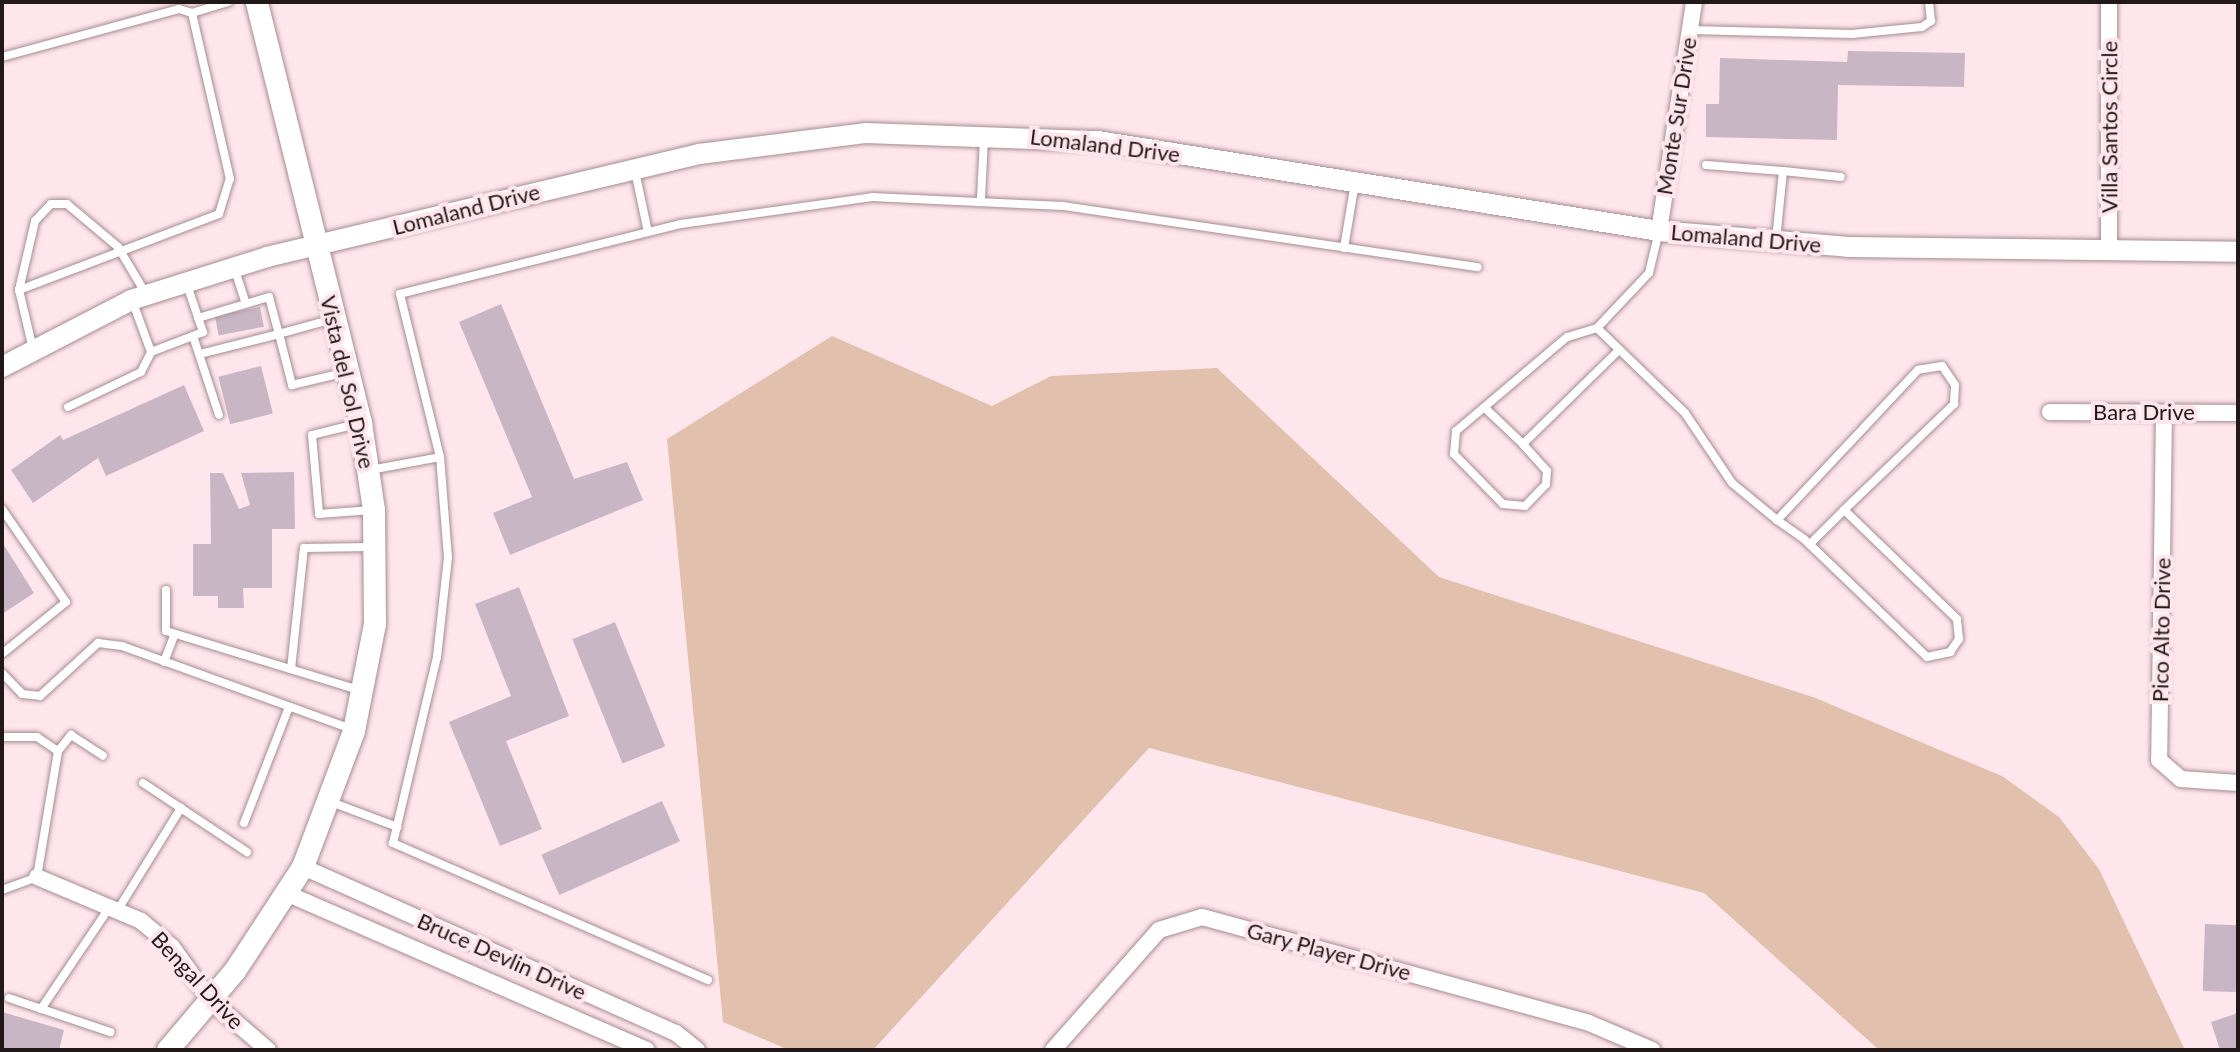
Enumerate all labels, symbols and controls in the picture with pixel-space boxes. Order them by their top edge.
street label: Monte Sur Drive [1650,35,1702,197]
street label: Villa Santos Circle [2096,41,2122,213]
street label: Lomaland Drive [1029,123,1181,167]
street label: Lomaland Drive [390,178,542,240]
street label: Lomaland Drive [1670,218,1822,258]
street label: Vista del Sol Drive [315,293,381,471]
street label: Bara Drive [2093,399,2195,425]
street label: Pico Alto Drive [2147,557,2175,703]
street label: Bruce Devlin Drive [414,907,590,1005]
street label: Gary Player Drive [1244,916,1414,986]
street label: Bengal Drive [146,926,250,1034]

